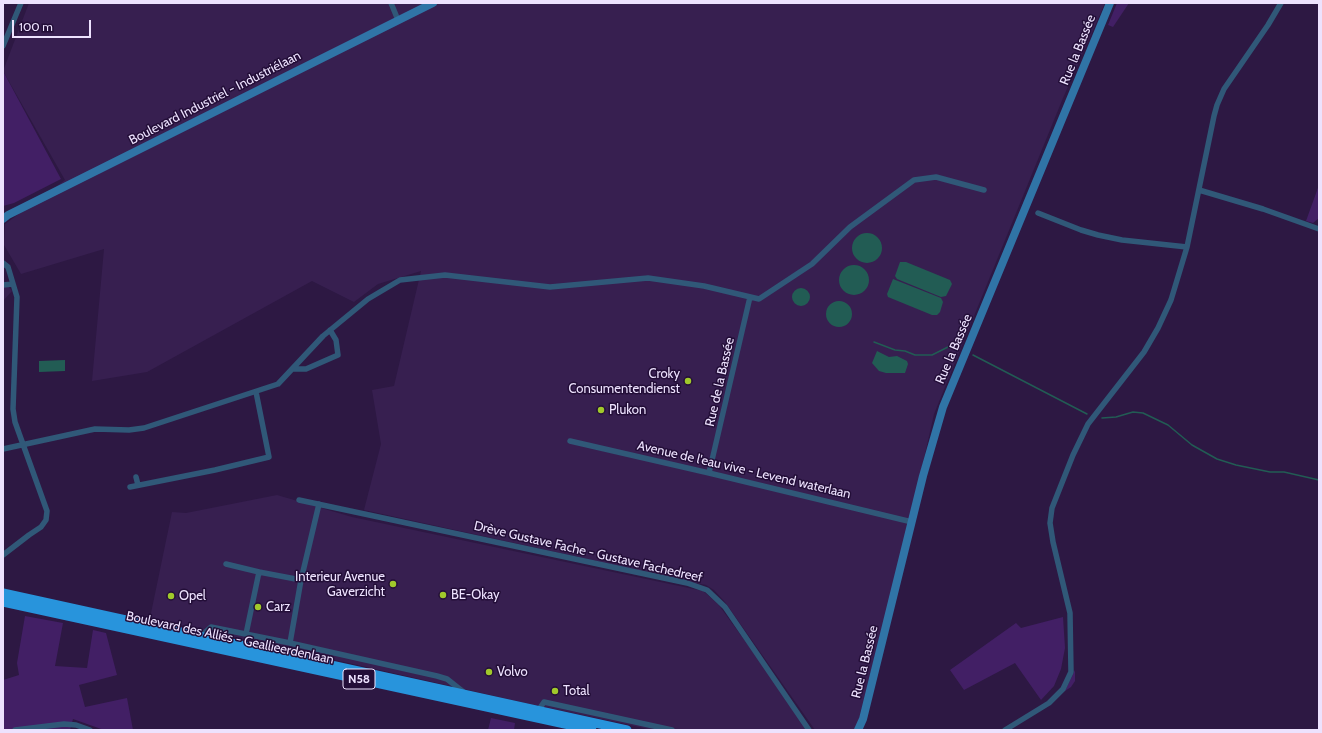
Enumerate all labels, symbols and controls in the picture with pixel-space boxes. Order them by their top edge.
scale bar [14,12,93,38]
street label: Rue la Bassée [1057,13,1099,87]
text: 100 m [19,19,53,34]
street label: Boulevard Industriel - Industriélaan [126,48,304,148]
street label: Rue la Bassée [932,312,976,386]
street label: Rue de la Bassée [702,336,738,428]
place label: Croky Consumentendienst [568,366,680,397]
marker: Croky Consumentendienst [683,376,693,386]
place label: Plukon [609,402,646,418]
marker: Plukon [596,405,606,415]
street label: Avenue de l'eau vive - Levend waterlaan [636,438,852,502]
street label: Drève Gustave Fache - Gustave Fachedreef [472,518,704,586]
place label: Interieur Avenue Gaverzicht [295,569,385,600]
marker: Interieur Avenue Gaverzicht [388,579,398,589]
place label: BE-Okay [451,587,500,603]
place label: Opel [179,588,206,604]
marker: BE-Okay [438,590,448,600]
marker: Opel [166,591,176,601]
place label: Carz [266,599,290,615]
marker: Carz [253,602,263,612]
street label: Boulevard des Alliés - Geallieerdenlaan [125,608,335,668]
street label: Rue la Bassée [848,624,882,700]
place label: Volvo [497,664,528,680]
marker: Volvo [484,667,494,677]
road number: N58 [343,669,375,689]
place label: Total [563,683,590,699]
marker: Total [550,686,560,696]

